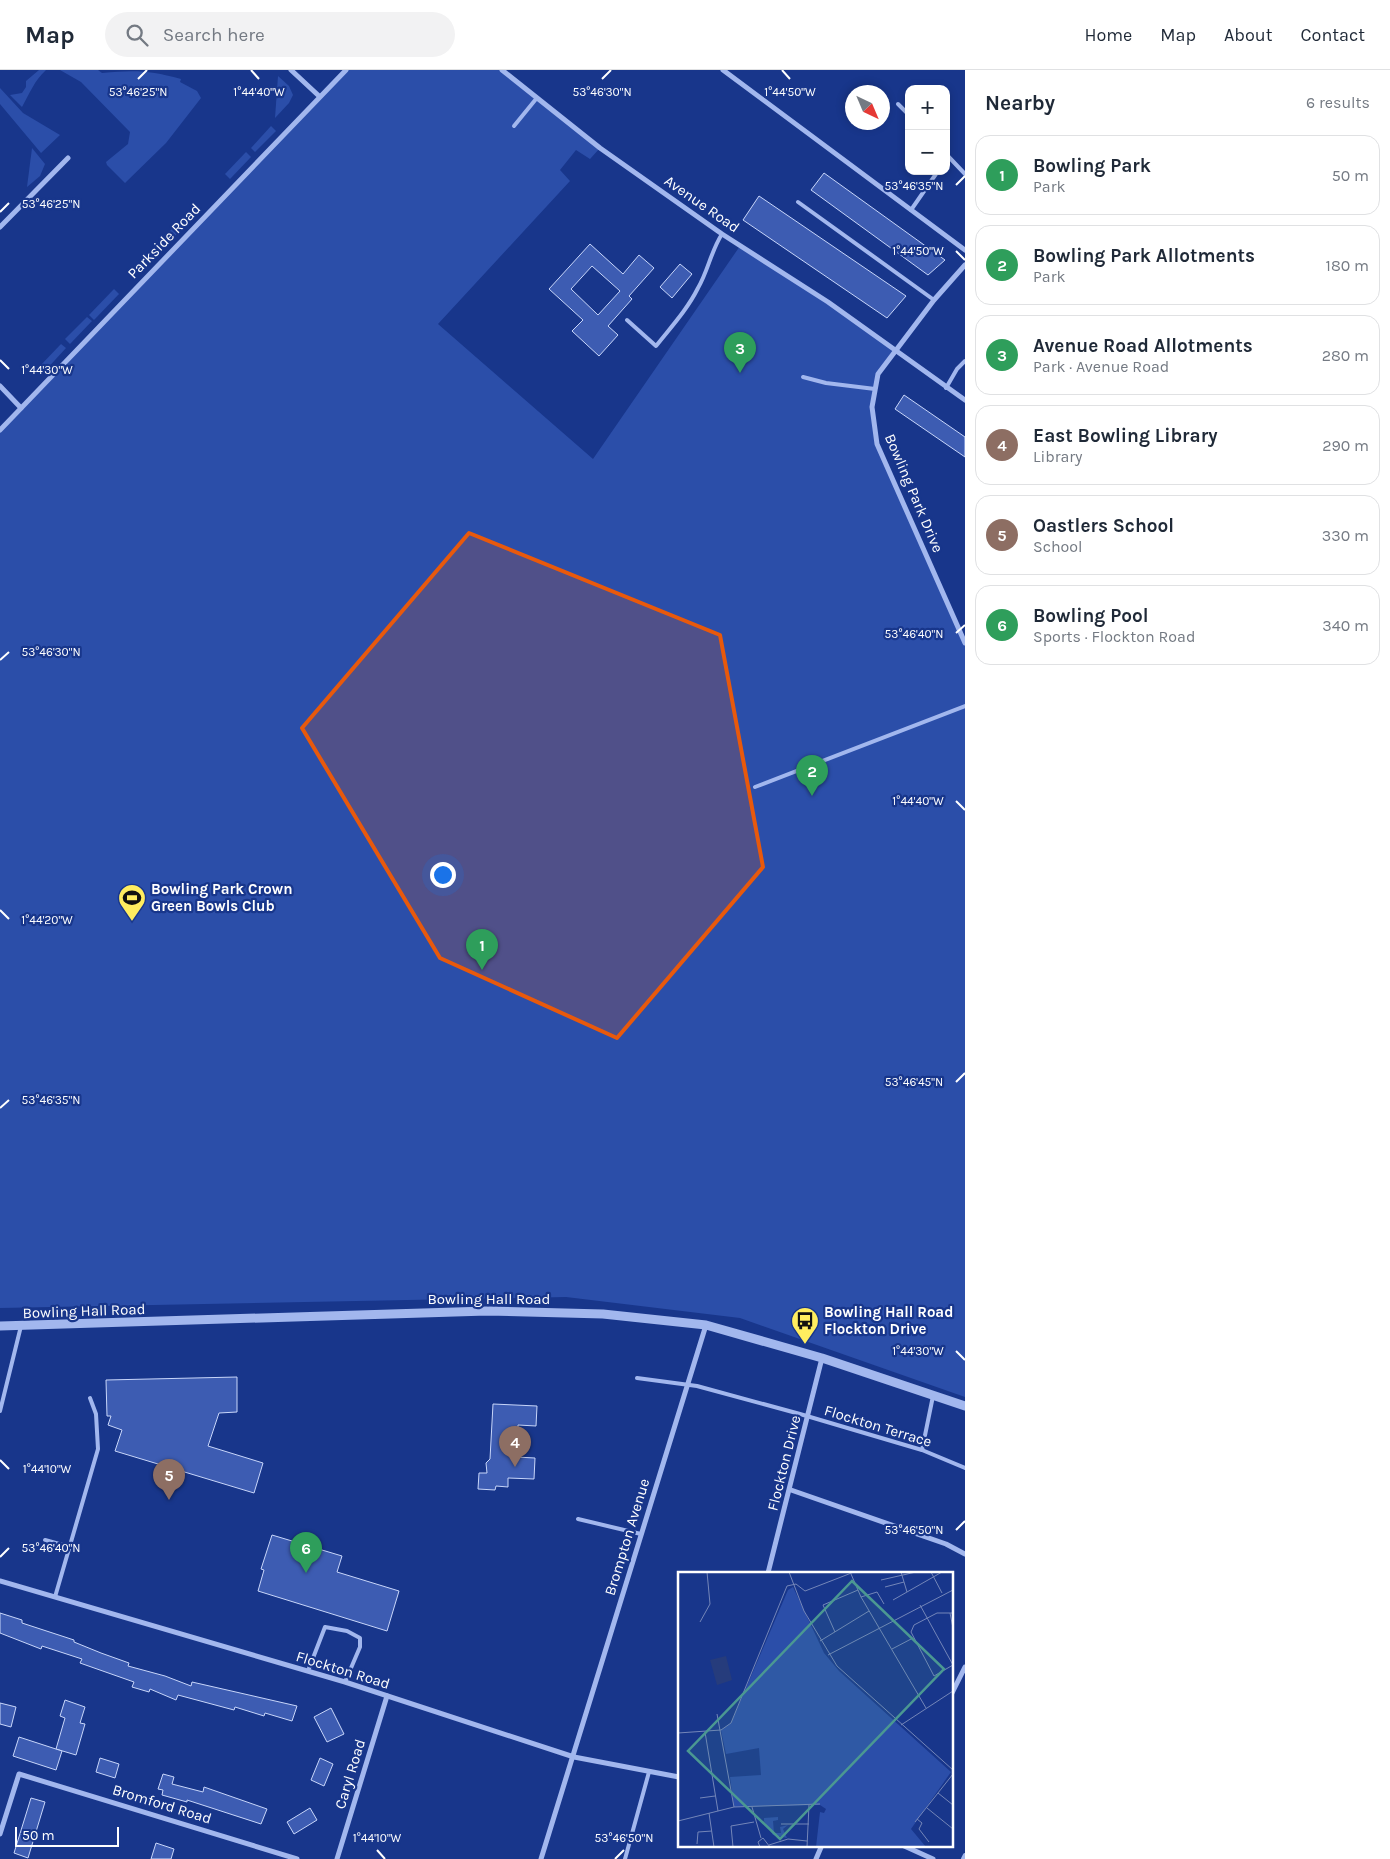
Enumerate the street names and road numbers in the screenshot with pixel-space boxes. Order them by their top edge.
street label: Avenue Road [661,172,743,236]
street label: Parkside Road [124,200,204,282]
street label: Bowling Park Drive [881,431,947,555]
street label: Bowling Hall Road [428,1290,550,1308]
street label: Bowling Hall Road [22,1300,146,1322]
street label: Flockton Terrace [822,1401,934,1451]
street label: Flockton Drive [763,1413,805,1513]
street label: Brompton Avenue [601,1476,653,1598]
street label: Flockton Road [294,1647,392,1693]
street label: Caryl Road [331,1737,369,1811]
street label: Bromford Road [110,1780,214,1828]

